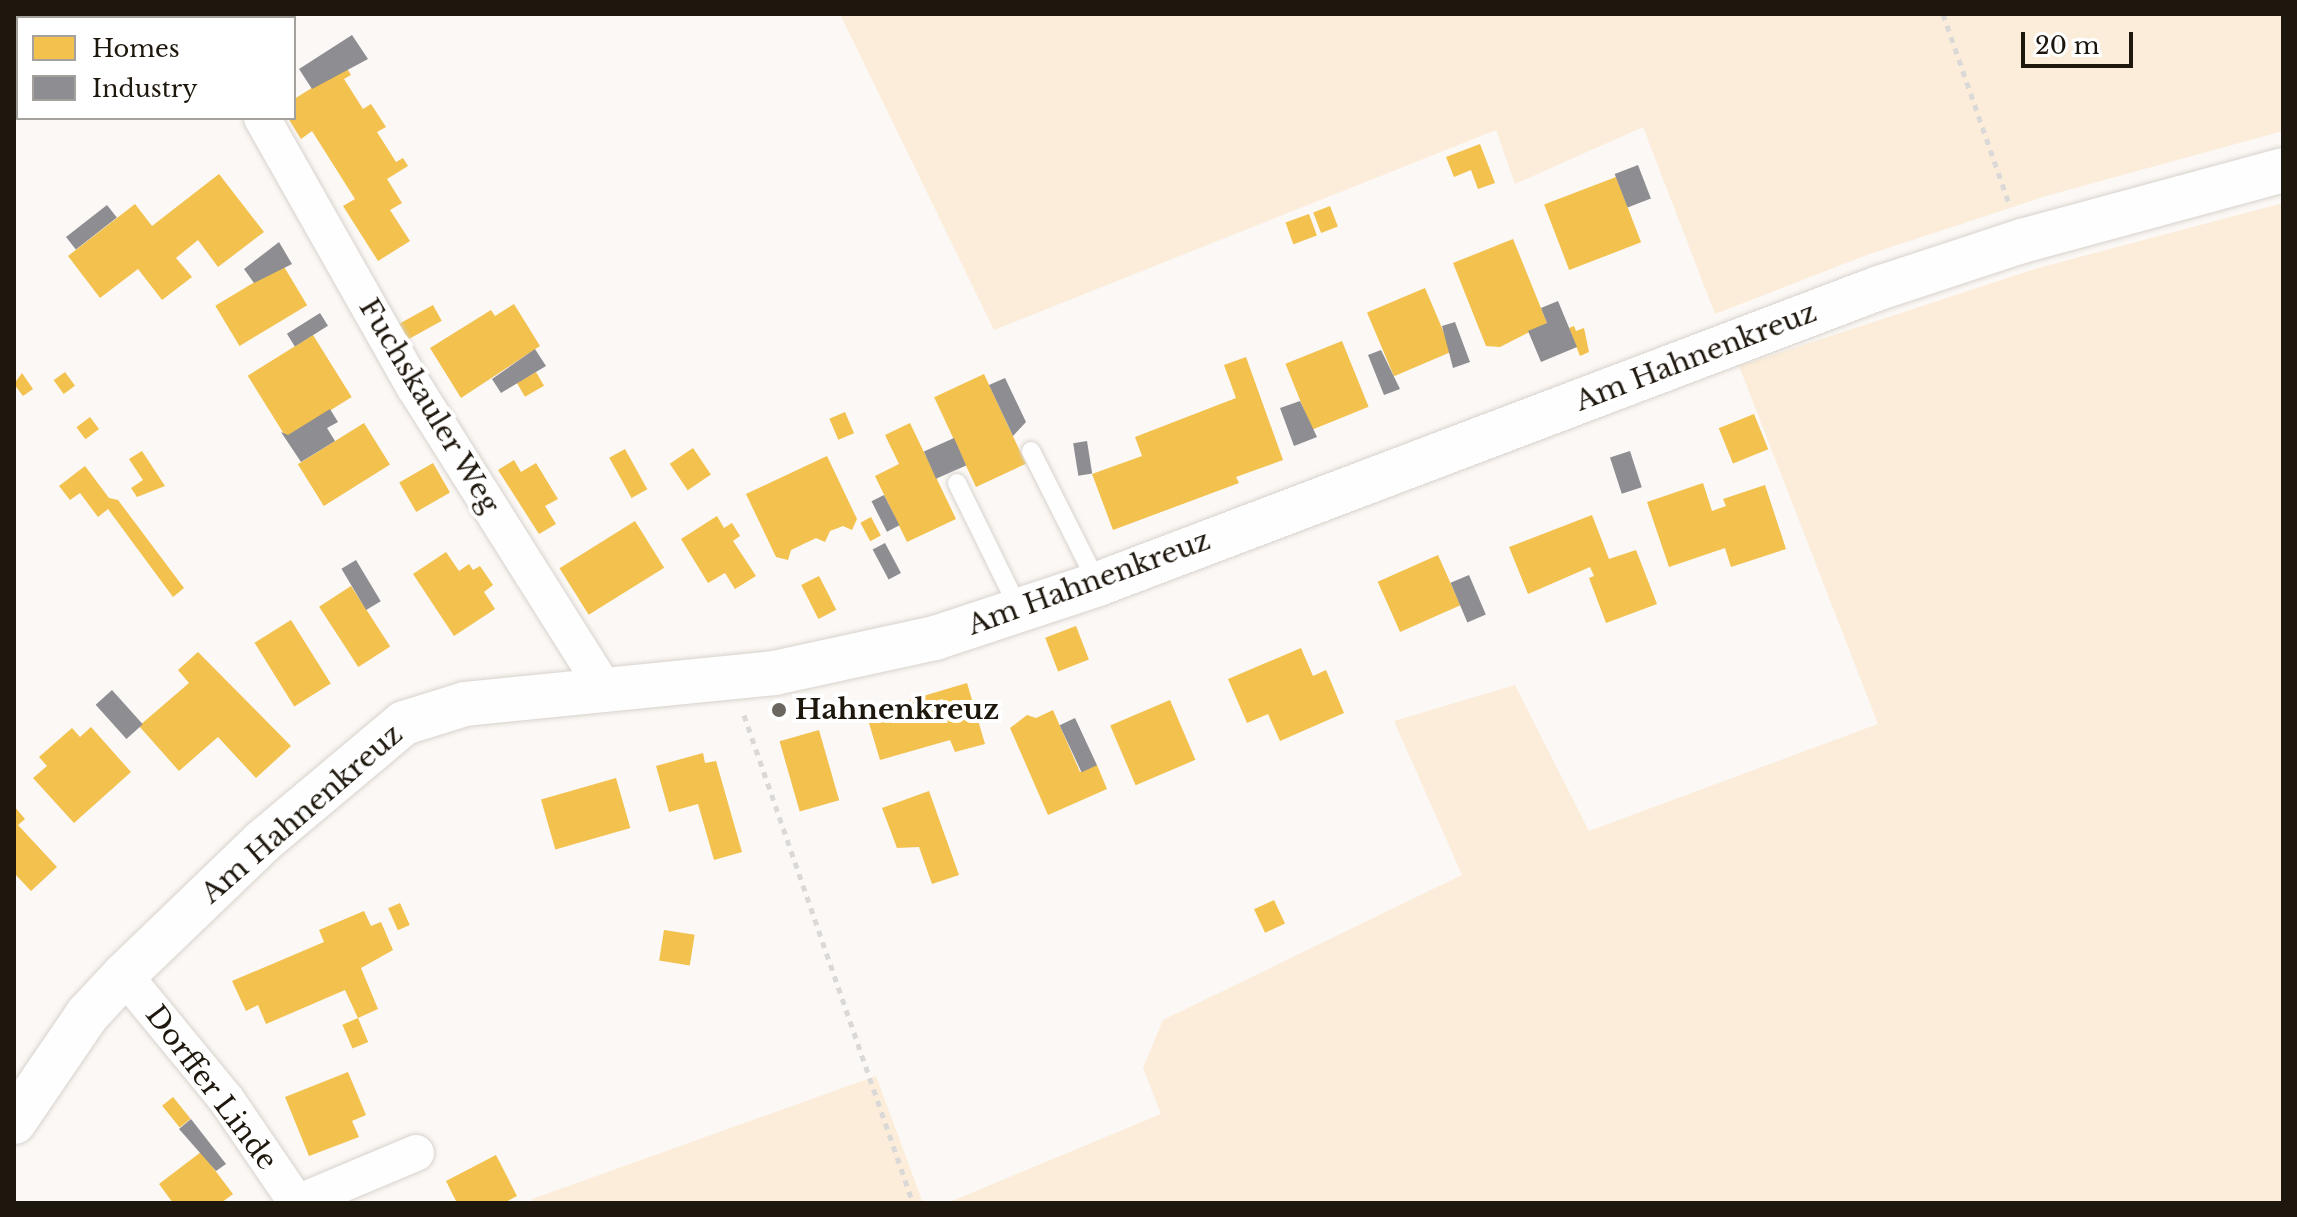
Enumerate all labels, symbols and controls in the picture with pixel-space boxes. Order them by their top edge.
legend [16,16,296,120]
scale bar [2025,16,2137,66]
text: 20 m [2035,31,2100,60]
text: Homes [92,34,180,63]
text: Industry [92,74,198,103]
street label: Fuchskauler Weg [351,292,507,520]
street label: Am Hahnenkreuz [1571,295,1821,419]
street label: Am Hahnenkreuz [963,523,1215,643]
place label: Hahnenkreuz [795,693,999,727]
marker: Hahnenkreuz [770,701,788,719]
street label: Am Hahnenkreuz [194,717,410,911]
street label: Dorffer Linde [138,999,284,1177]

